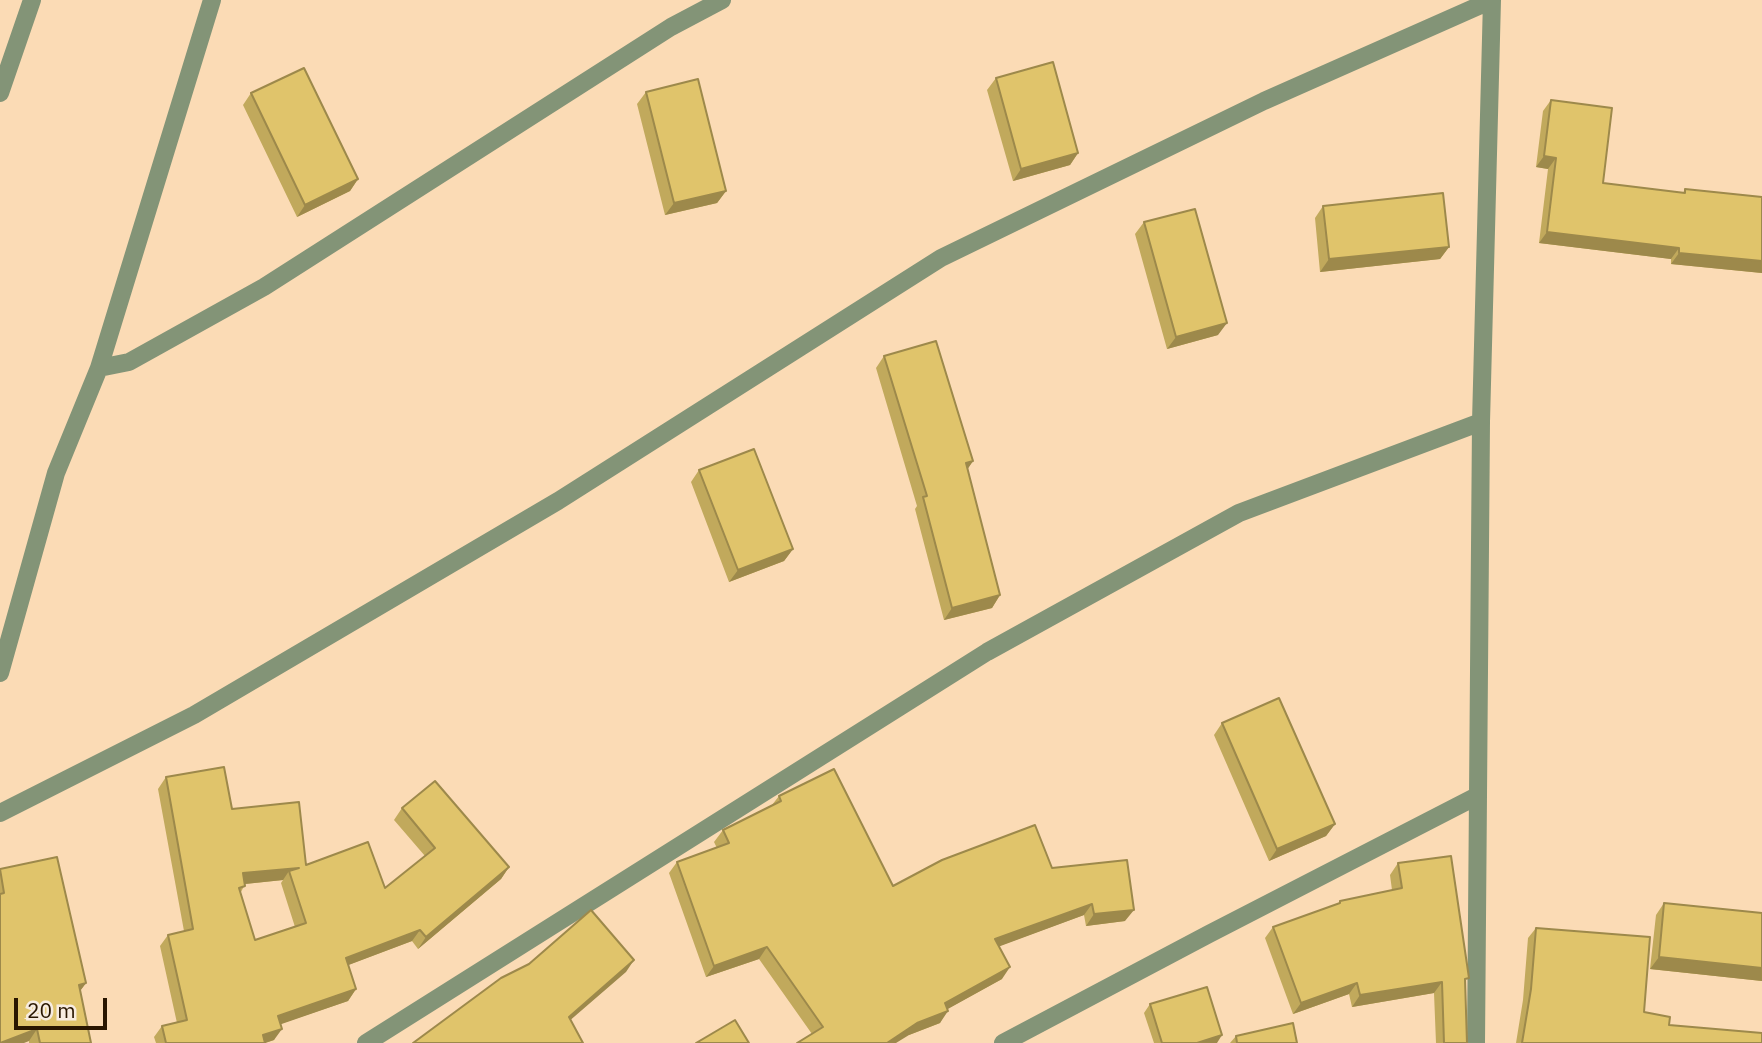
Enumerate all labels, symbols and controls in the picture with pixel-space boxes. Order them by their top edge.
scale bar [18,984,110,1028]
text: 20 m [27,996,76,1024]

